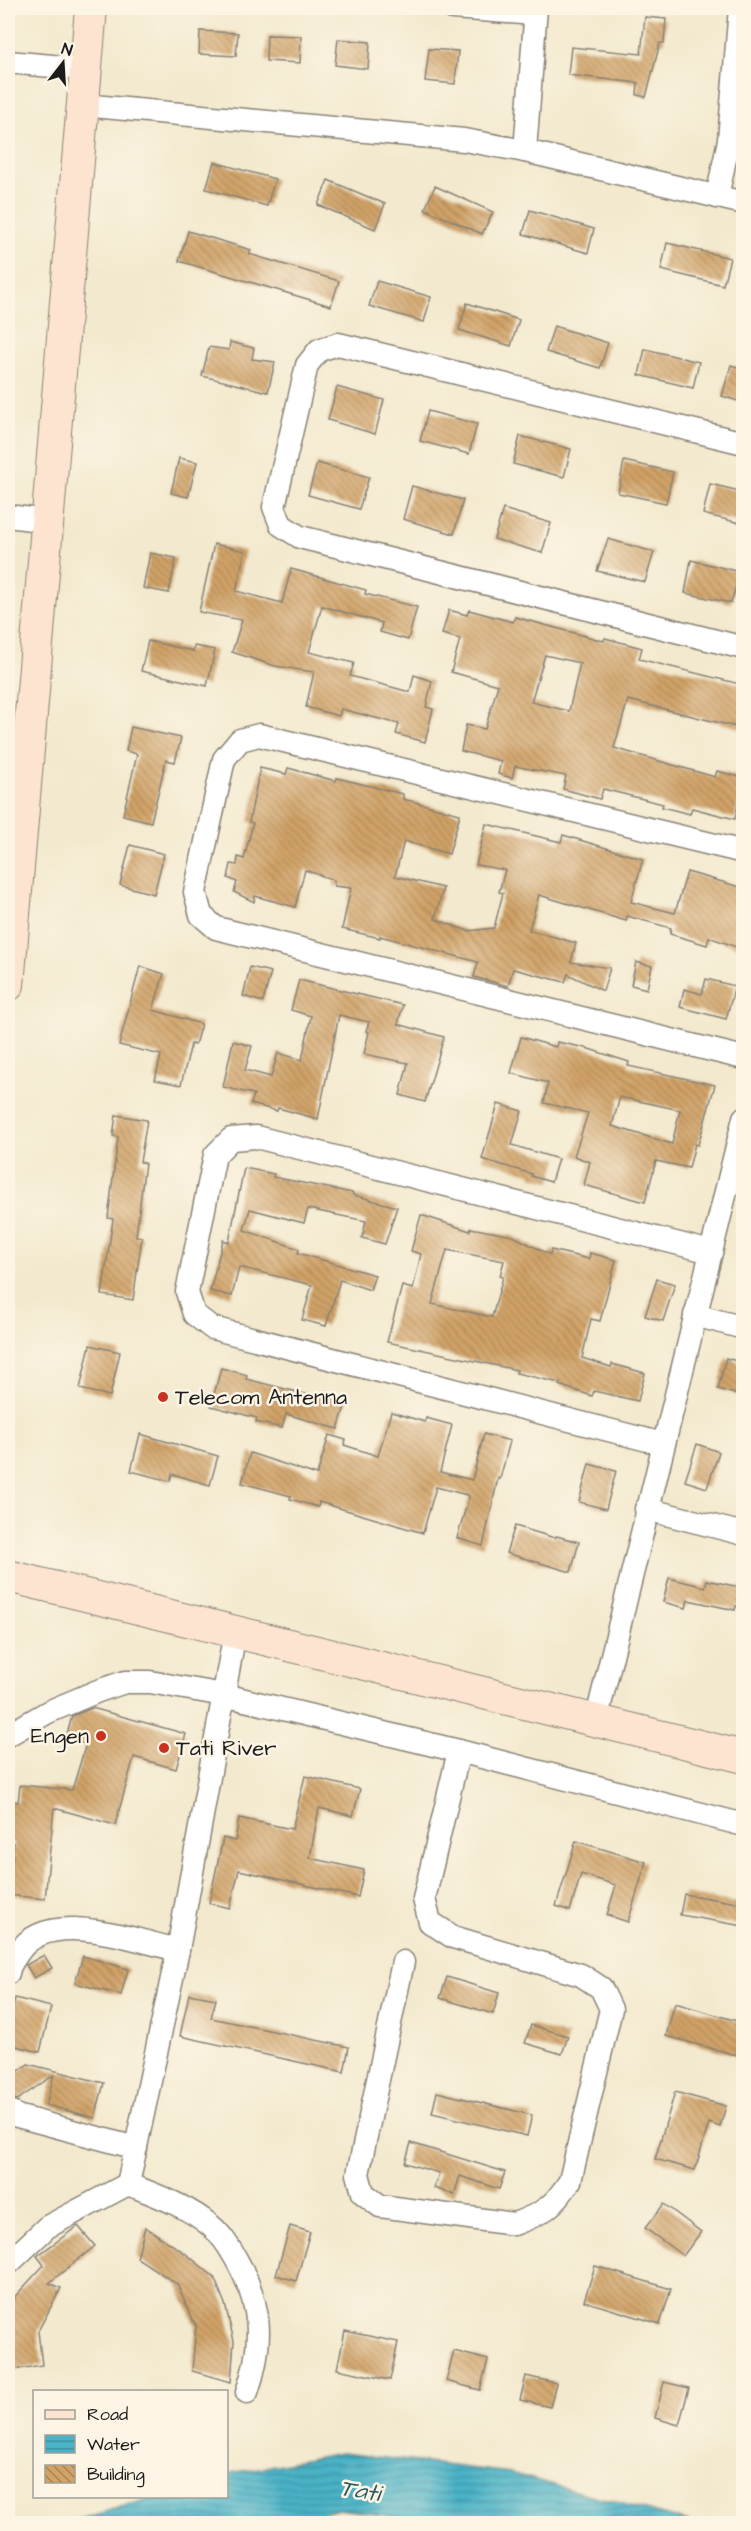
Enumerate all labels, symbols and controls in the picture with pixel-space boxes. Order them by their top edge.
north arrow [33,33,93,93]
text: N [59,38,75,62]
place label: Telecom Antenna [175,1382,347,1413]
marker: Telecom Antenna [156,1390,170,1404]
place label: Engen [31,1721,89,1753]
marker: Engen [94,1729,108,1743]
place label: Tati River [176,1733,276,1764]
marker: Tati River [157,1741,171,1755]
legend [33,2390,228,2498]
text: Road [87,2402,128,2427]
text: Water [87,2432,140,2457]
text: Building [87,2462,145,2488]
water label: Tati [337,2471,386,2511]

